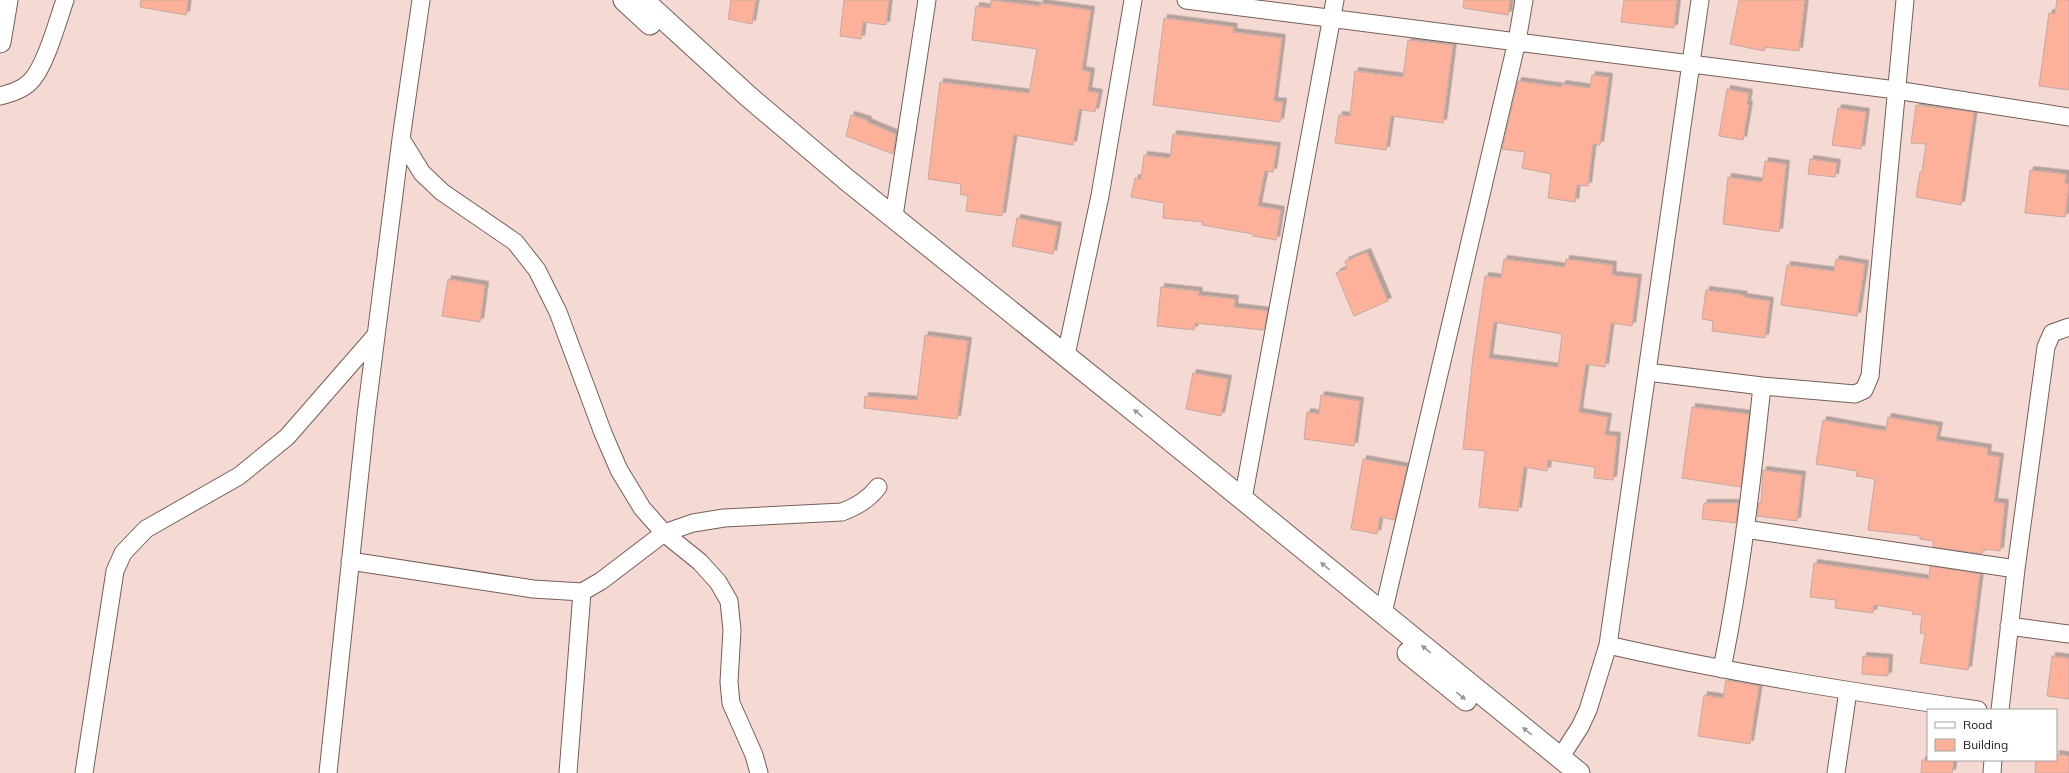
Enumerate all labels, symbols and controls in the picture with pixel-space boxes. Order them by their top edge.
one-way arrow [1133,409,1144,418]
one-way arrow [1320,562,1331,571]
one-way arrow [1421,644,1432,653]
one-way arrow [1456,692,1467,700]
legend [1927,709,2057,761]
text: Road [1963,717,1992,732]
one-way arrow [1521,726,1532,735]
text: Building [1963,737,2008,752]

